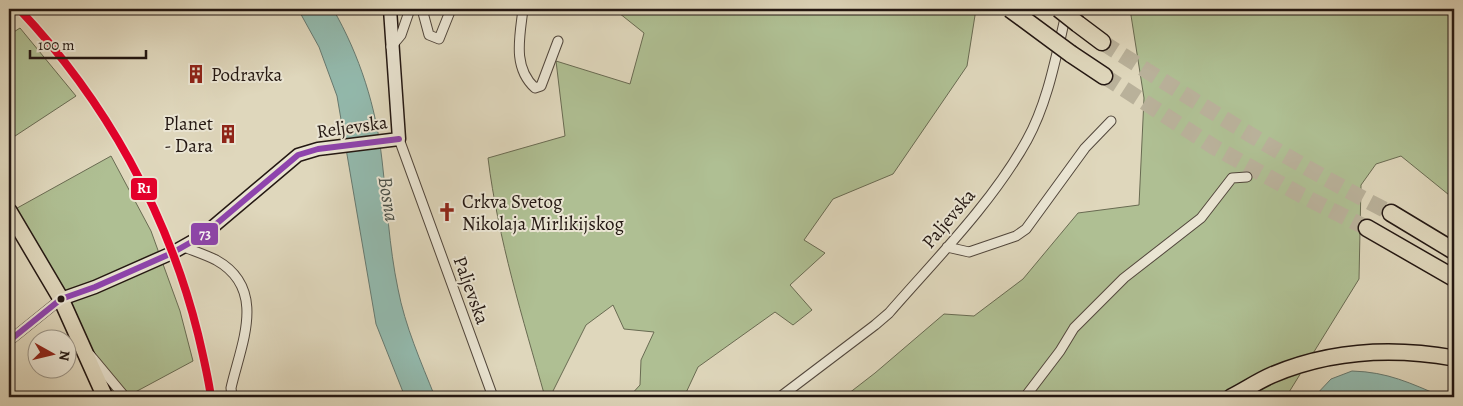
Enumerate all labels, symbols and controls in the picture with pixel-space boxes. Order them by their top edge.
scale bar [30,28,146,60]
text: 100 m [38,35,75,55]
place label: Podravka [211,62,282,88]
building icon: Podravka [185,63,207,85]
street label: Reljevska [315,109,389,145]
place label: Planet - Dara [164,111,213,159]
building icon: Planet - Dara [217,123,239,145]
water label: Bosna [372,175,405,224]
line badge: R1 [130,177,158,201]
text: R1 [137,179,151,198]
street label: Paljevska [916,183,982,254]
place label: Crkva Svetog Nikolaja Mirlikijskog [462,189,624,237]
church icon: Crkva Svetog Nikolaja Mirlikijskog [436,201,458,223]
line badge: 73 [190,222,219,246]
text: 73 [199,225,211,244]
street label: Paljevska [447,253,495,328]
unlabelled marker [56,294,66,304]
north arrow [28,328,78,378]
text: N [54,349,74,362]

